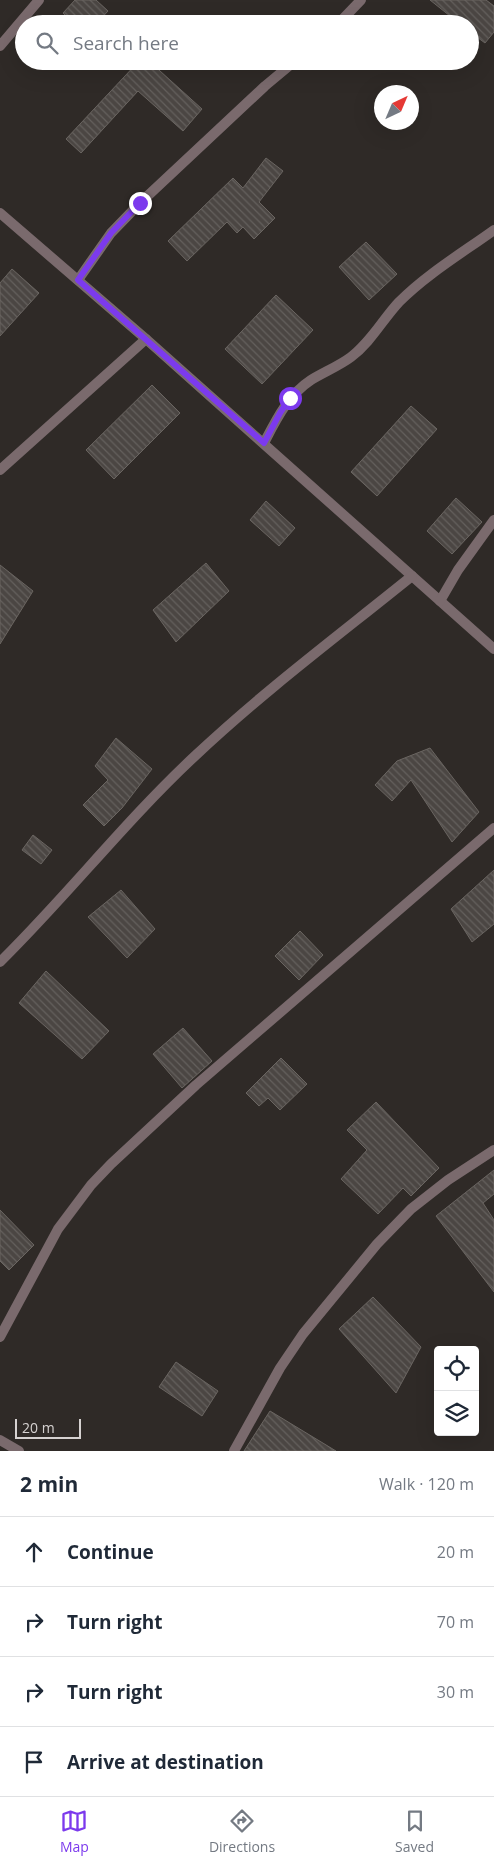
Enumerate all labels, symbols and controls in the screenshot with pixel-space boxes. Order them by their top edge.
search box [15,15,479,70]
icon: search [33,29,61,57]
text: Search here [73,30,179,56]
north arrow [374,85,419,130]
route end [129,192,152,215]
route start [279,387,302,410]
map controls [434,1346,479,1436]
button: locate [434,1346,479,1391]
button: layers [434,1391,479,1436]
scale bar [15,1416,81,1439]
text: 20 m [22,1418,55,1437]
text: 2 min [20,1470,78,1498]
text: Walk · 120 m [379,1473,474,1495]
icon: ahead [20,1538,48,1566]
text: Continue [67,1539,154,1565]
text: 20 m [437,1541,474,1563]
icon: right [20,1608,48,1636]
text: Turn right [67,1609,162,1635]
text: 70 m [437,1611,474,1633]
icon: right [20,1678,48,1706]
text: Turn right [67,1679,162,1705]
text: 30 m [437,1681,474,1703]
icon: arrive [20,1748,48,1776]
text: Arrive at destination [67,1749,264,1775]
tab: Map [60,1807,89,1856]
tab: Directions [209,1807,275,1856]
tab: Saved [395,1807,434,1856]

